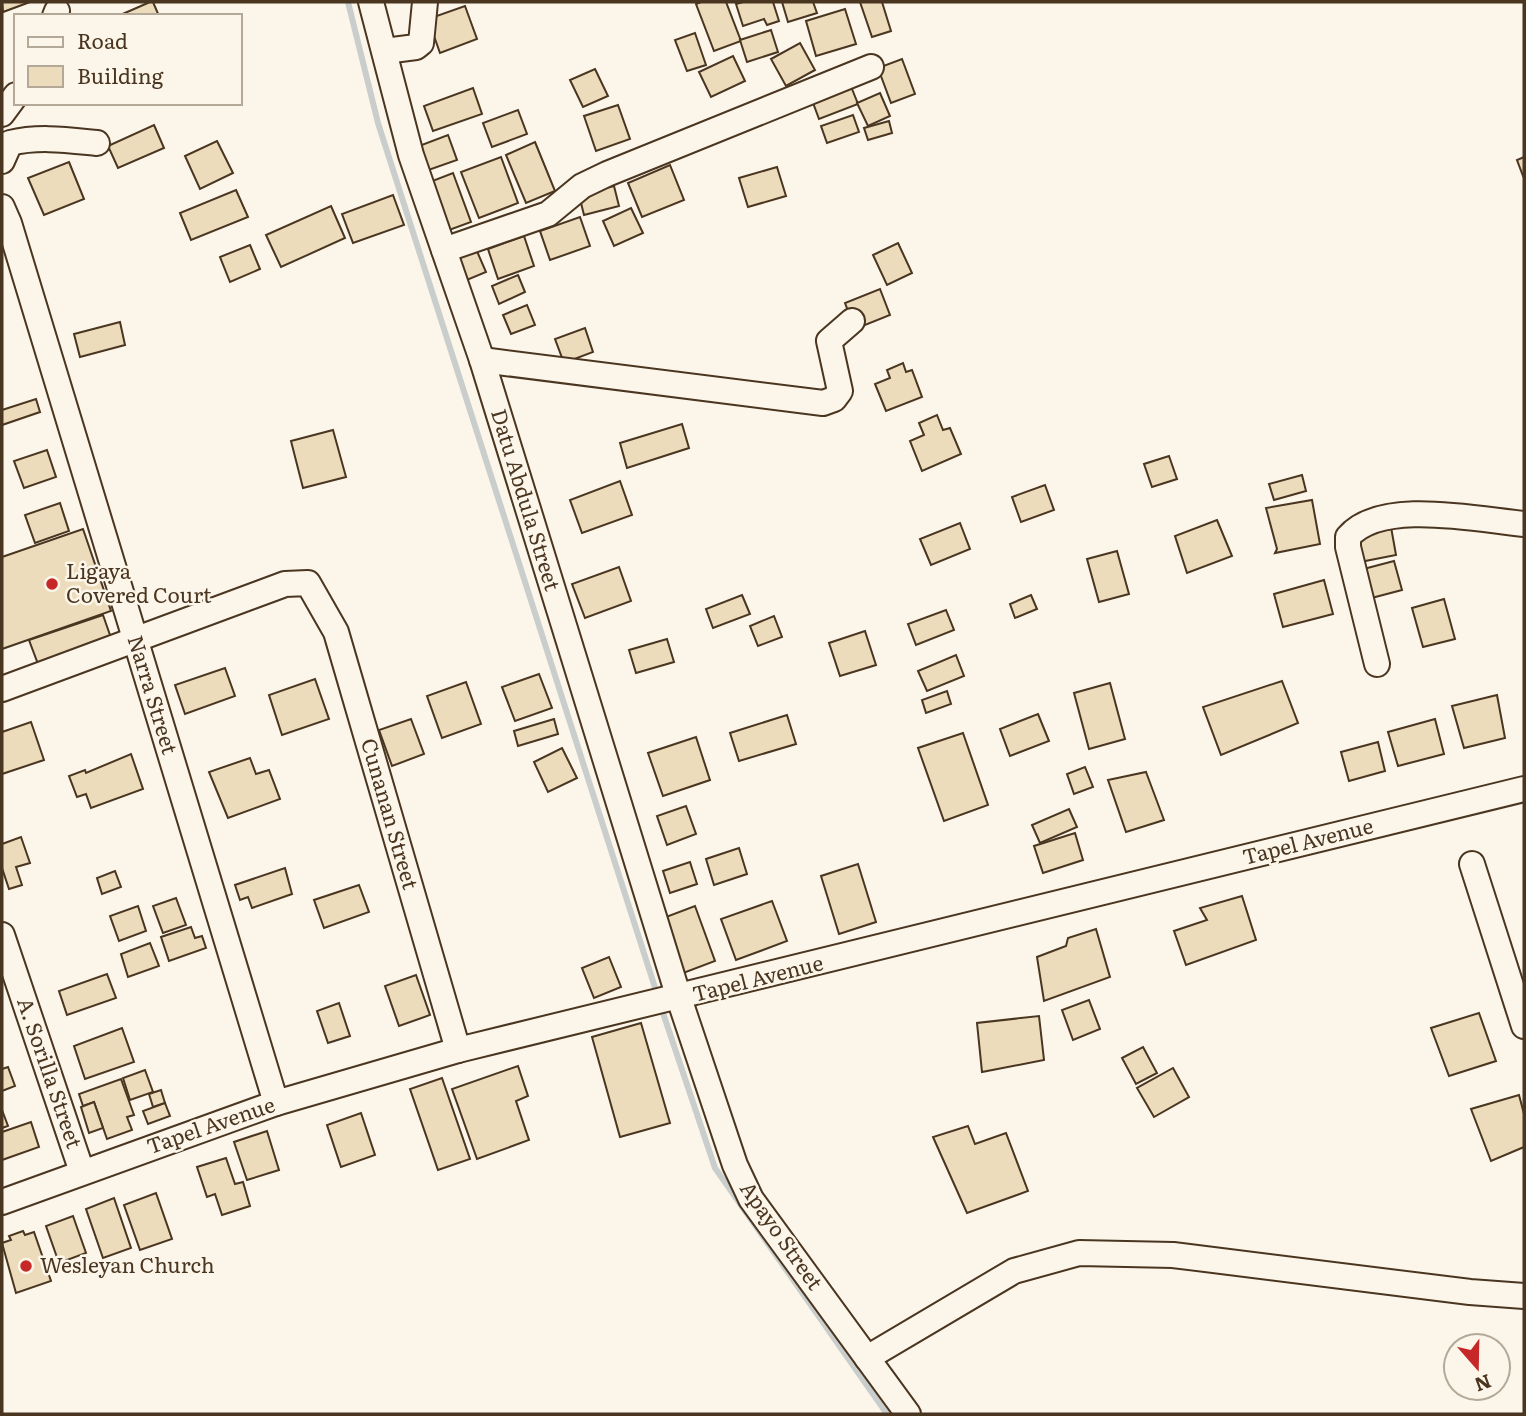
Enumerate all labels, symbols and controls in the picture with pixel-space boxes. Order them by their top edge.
legend [14,14,242,105]
text: Road [77,24,128,55]
text: Building [77,59,164,90]
street label: Datu Abdula Street [485,404,570,595]
place label: Ligaya Covered Court [66,554,212,609]
marker: Ligaya Covered Court [44,576,60,592]
street label: Narra Street [122,631,187,758]
street label: Cunanan Street [355,734,428,893]
street label: Tapel Avenue [1239,808,1376,871]
street label: Tapel Avenue [689,945,826,1008]
street label: A. Sorilla Street [11,992,92,1152]
street label: Tapel Avenue [142,1087,279,1160]
street label: Apayo Street [734,1174,832,1296]
place label: Wesleyan Church [40,1248,215,1279]
marker: Wesleyan Church [18,1258,34,1274]
north arrow [1442,1332,1512,1402]
text: N [1471,1368,1495,1400]

